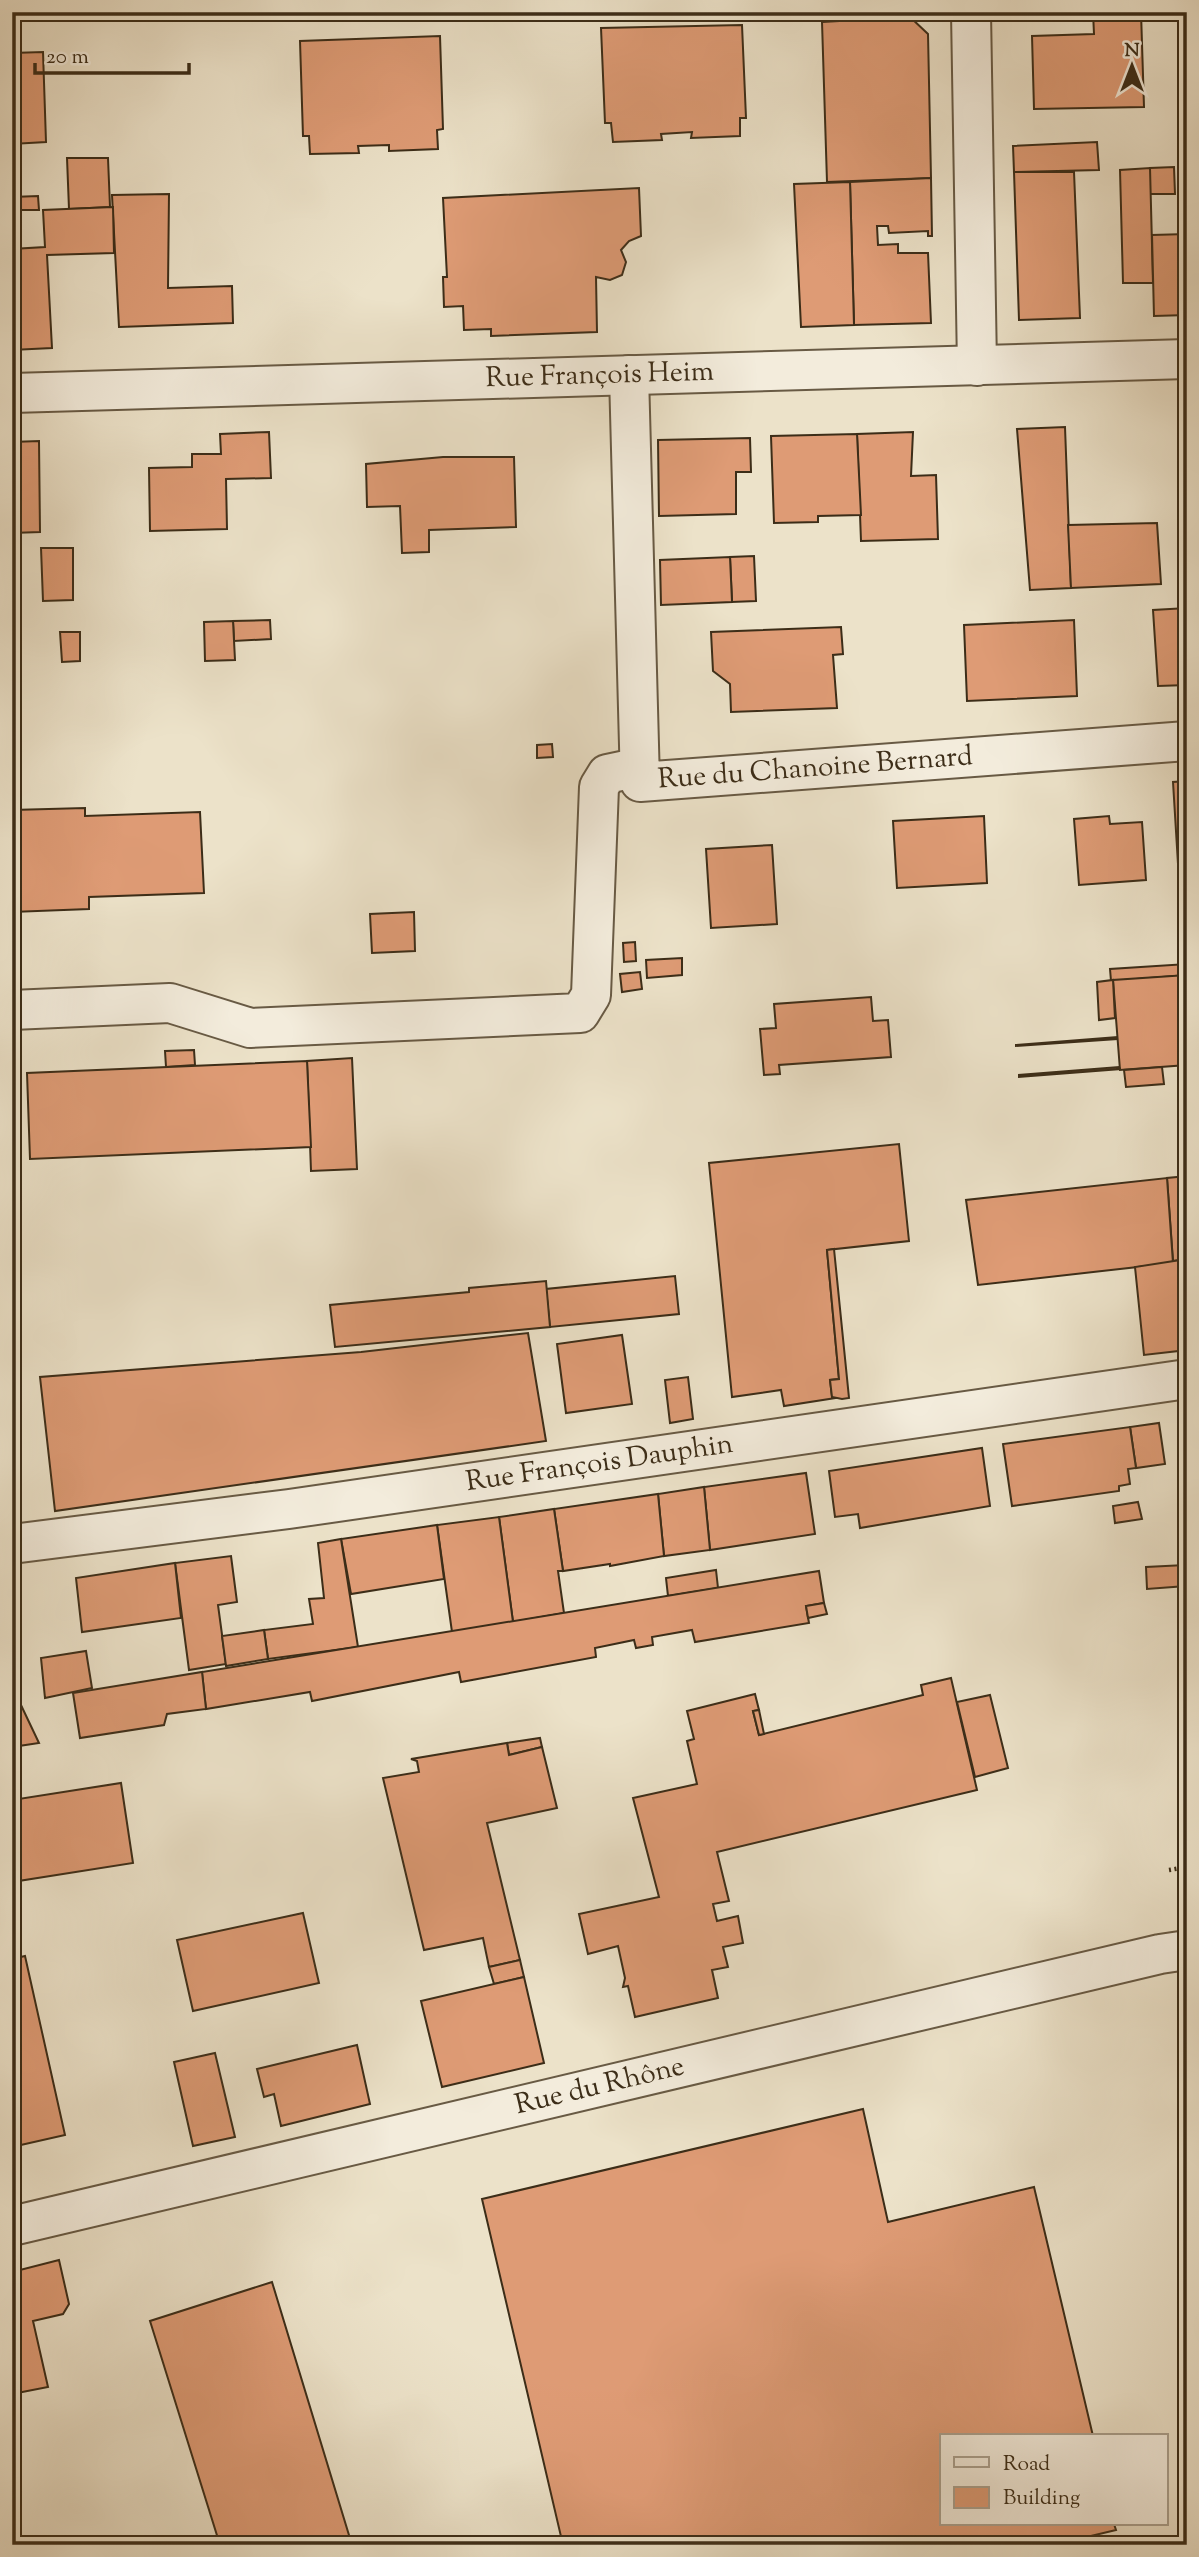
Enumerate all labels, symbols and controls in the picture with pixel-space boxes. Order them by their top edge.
scale bar [35,32,189,76]
north arrow [1098,32,1168,102]
text: N [1124,38,1140,65]
text: 20 m [46,43,89,73]
street label: Rue François Heim [485,353,715,399]
street label: Rue du Chanoine Bernard [656,737,974,801]
street label: Rue François Dauphin [463,1425,736,1503]
street label: Rue du Rhône [511,2047,689,2126]
legend [940,2434,1168,2526]
text: Road [1003,2450,1050,2480]
text: Building [1003,2484,1080,2514]

